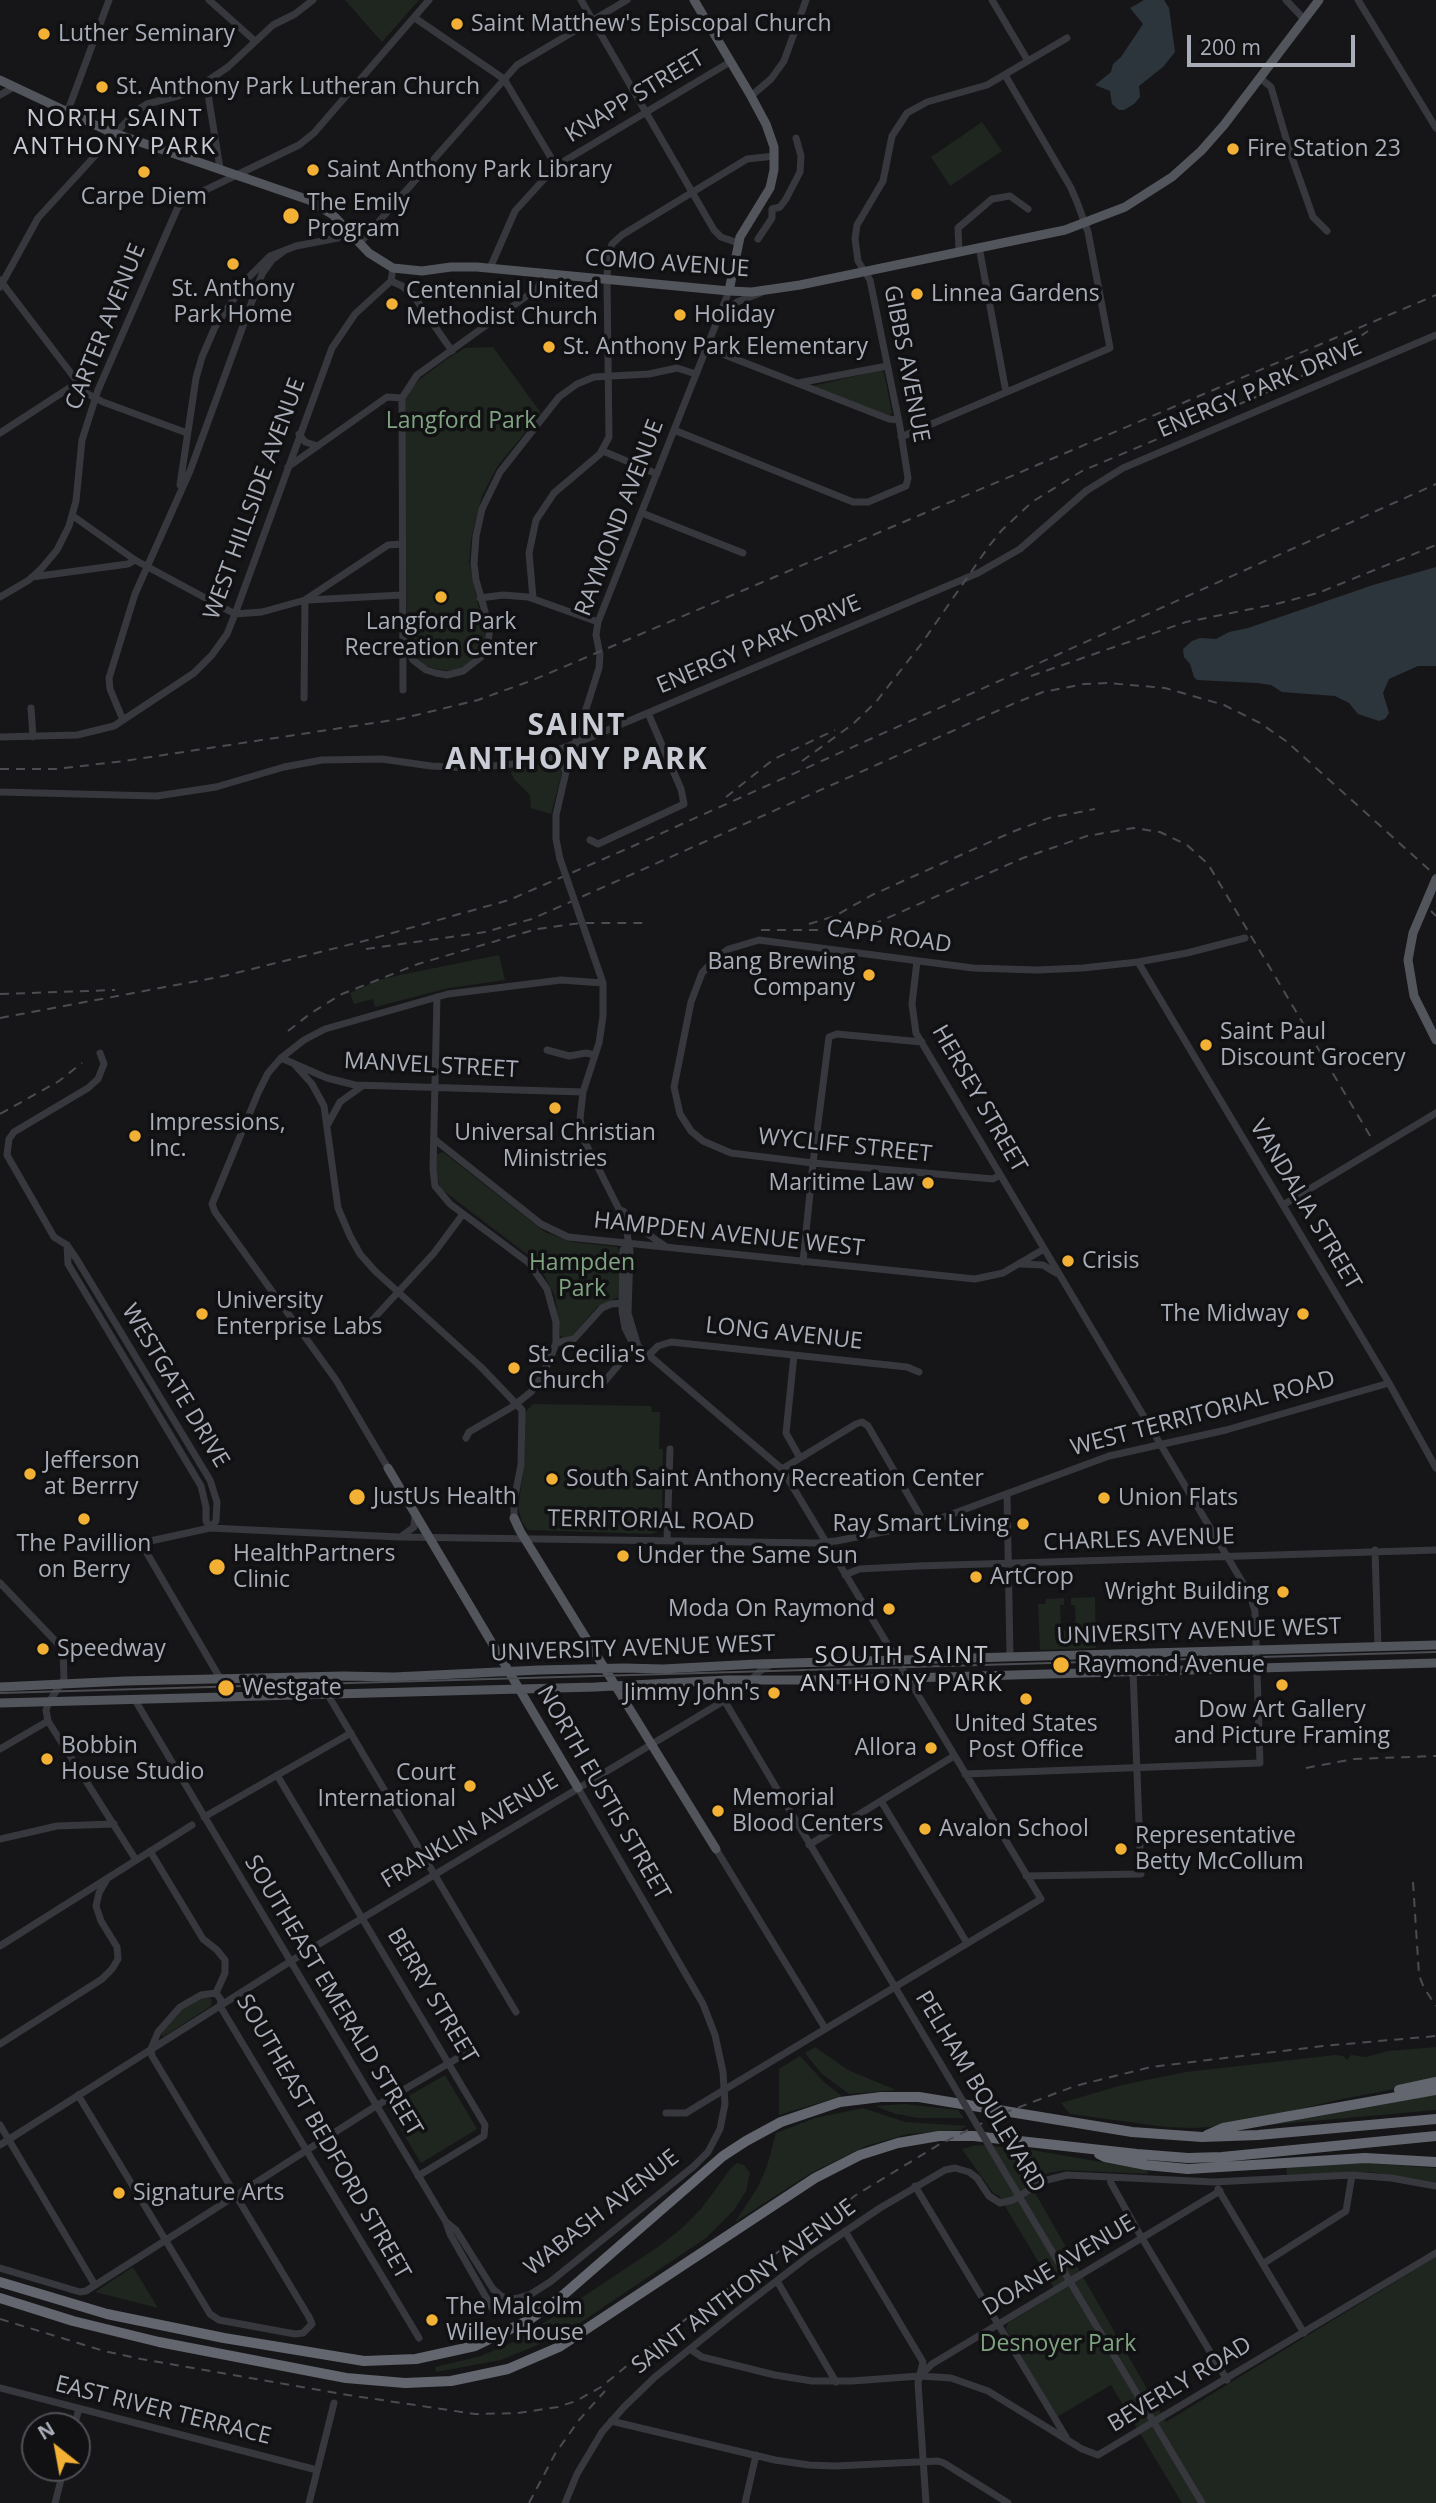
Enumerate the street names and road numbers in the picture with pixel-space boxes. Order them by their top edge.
street label: KNAPP STREET [560,45,710,149]
street label: CARTER AVENUE [60,240,152,414]
street label: COMO AVENUE [584,244,750,284]
street label: GIBBS AVENUE [877,283,935,445]
street label: ENERGY PARK DRIVE [1154,333,1366,445]
street label: WEST HILLSIDE AVENUE [198,374,312,624]
street label: RAYMOND AVENUE [570,416,670,620]
street label: ENERGY PARK DRIVE [653,589,865,701]
street label: CAPP ROAD [825,915,953,959]
street label: HERSEY STREET [926,1020,1032,1178]
street label: MANVEL STREET [343,1048,519,1084]
street label: VANDALIA STREET [1243,1115,1367,1295]
street label: WYCLIFF STREET [757,1123,933,1169]
street label: HAMPDEN AVENUE WEST [592,1207,866,1263]
street label: WESTGATE DRIVE [115,1299,235,1473]
street label: LONG AVENUE [704,1312,864,1356]
street label: WEST TERRITORIAL ROAD [1068,1365,1338,1463]
street label: TERRITORIAL ROAD [547,1505,755,1537]
street label: CHARLES AVENUE [1043,1523,1235,1557]
street label: UNIVERSITY AVENUE WEST [1056,1613,1342,1651]
street label: UNIVERSITY AVENUE WEST [490,1630,776,1668]
street label: NORTH EUSTIS STREET [530,1681,676,1905]
street label: FRANKLIN AVENUE [376,1767,564,1895]
street label: SOUTHEAST EMERALD STREET [238,1851,428,2141]
street label: BERRY STREET [381,1924,483,2068]
street label: PELHAM BOULEVARD [909,1986,1051,2198]
street label: SOUTHEAST BEDFORD STREET [230,1990,416,2284]
street label: WABASH AVENUE [519,2144,685,2282]
street label: SAINT ANTHONY AVENUE [627,2194,861,2380]
street label: DOANE AVENUE [978,2210,1140,2322]
street label: BEVERLY ROAD [1103,2331,1257,2439]
street label: EAST RIVER TERRACE [52,2371,274,2451]

